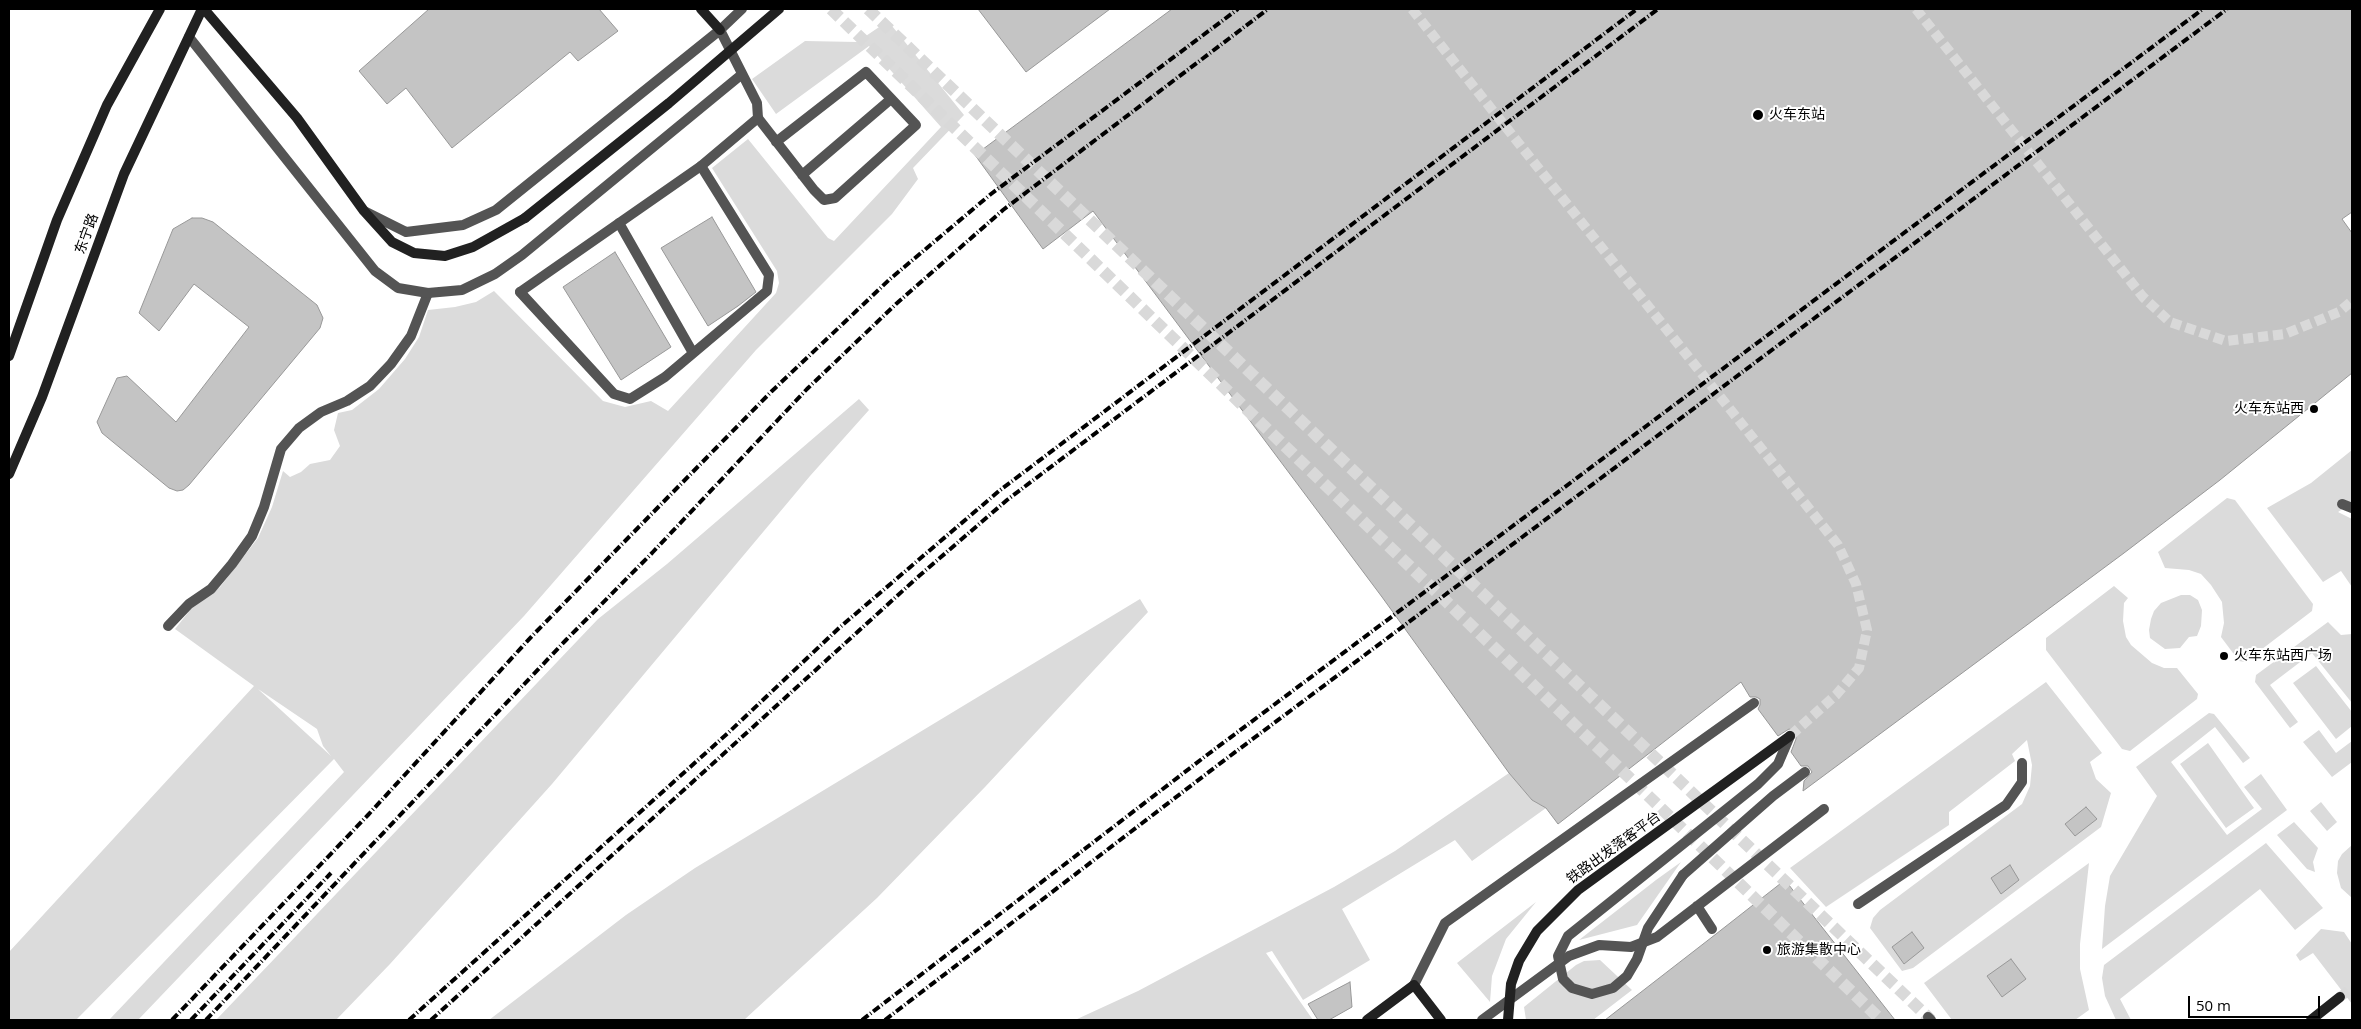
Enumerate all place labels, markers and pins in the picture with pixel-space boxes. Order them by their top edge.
place label: 火车东站 [1769,107,1825,123]
marker: 火车东站 [1751,108,1765,122]
place label: 火车东站西 [2234,401,2304,417]
marker: 火车东站西 [2308,403,2320,415]
place label: 火车东站西广场 [2234,648,2332,664]
marker: 火车东站西广场 [2218,650,2230,662]
place label: 旅游集散中心 [1777,942,1861,958]
marker: 旅游集散中心 [1761,944,1773,956]

